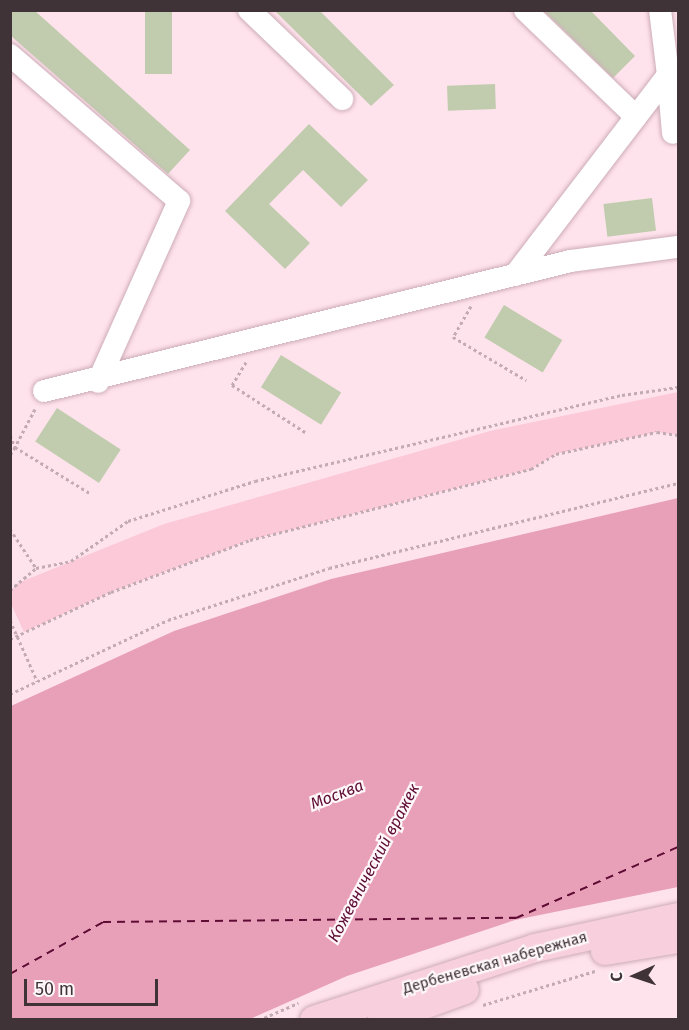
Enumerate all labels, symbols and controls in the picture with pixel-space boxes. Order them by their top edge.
water label: Москва [308,776,366,814]
water label: Кожевнический вражек [324,781,424,945]
street label: Дербеневская набережная [401,928,589,998]
north arrow [605,946,665,1006]
scale bar [27,967,160,1005]
text: С [607,972,626,982]
text: 50 m [35,978,74,1000]

